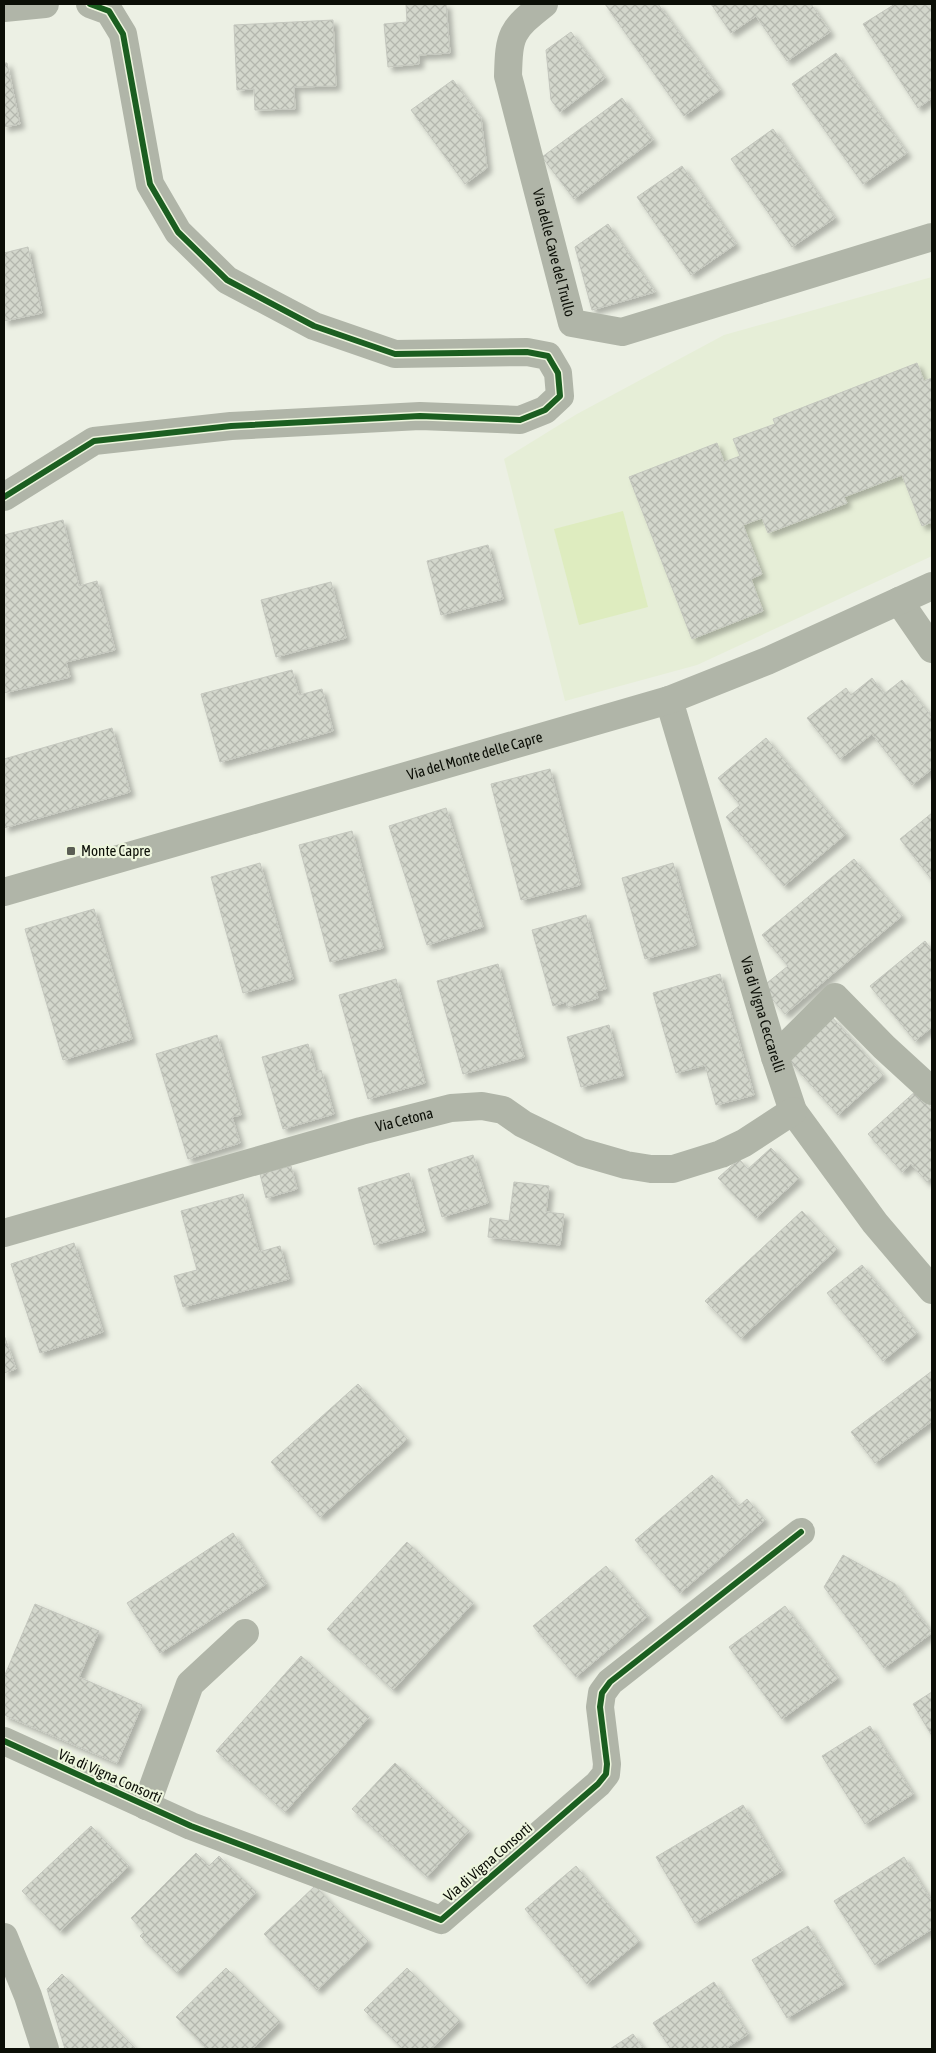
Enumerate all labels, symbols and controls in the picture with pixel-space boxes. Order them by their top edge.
street label: Via delle Cave del Trullo [530,187,579,318]
street label: Via del Monte delle Capre [405,728,544,783]
place label: Monte Capre [81,842,151,859]
marker: Monte Capre [65,845,77,857]
street label: Via di Vigna Ceccarelli [738,954,789,1075]
street label: Via Cetona [374,1104,435,1135]
street label: Via di Vigna Consorti [56,1745,165,1806]
street label: Via di Vigna Consorti [440,1819,535,1905]

